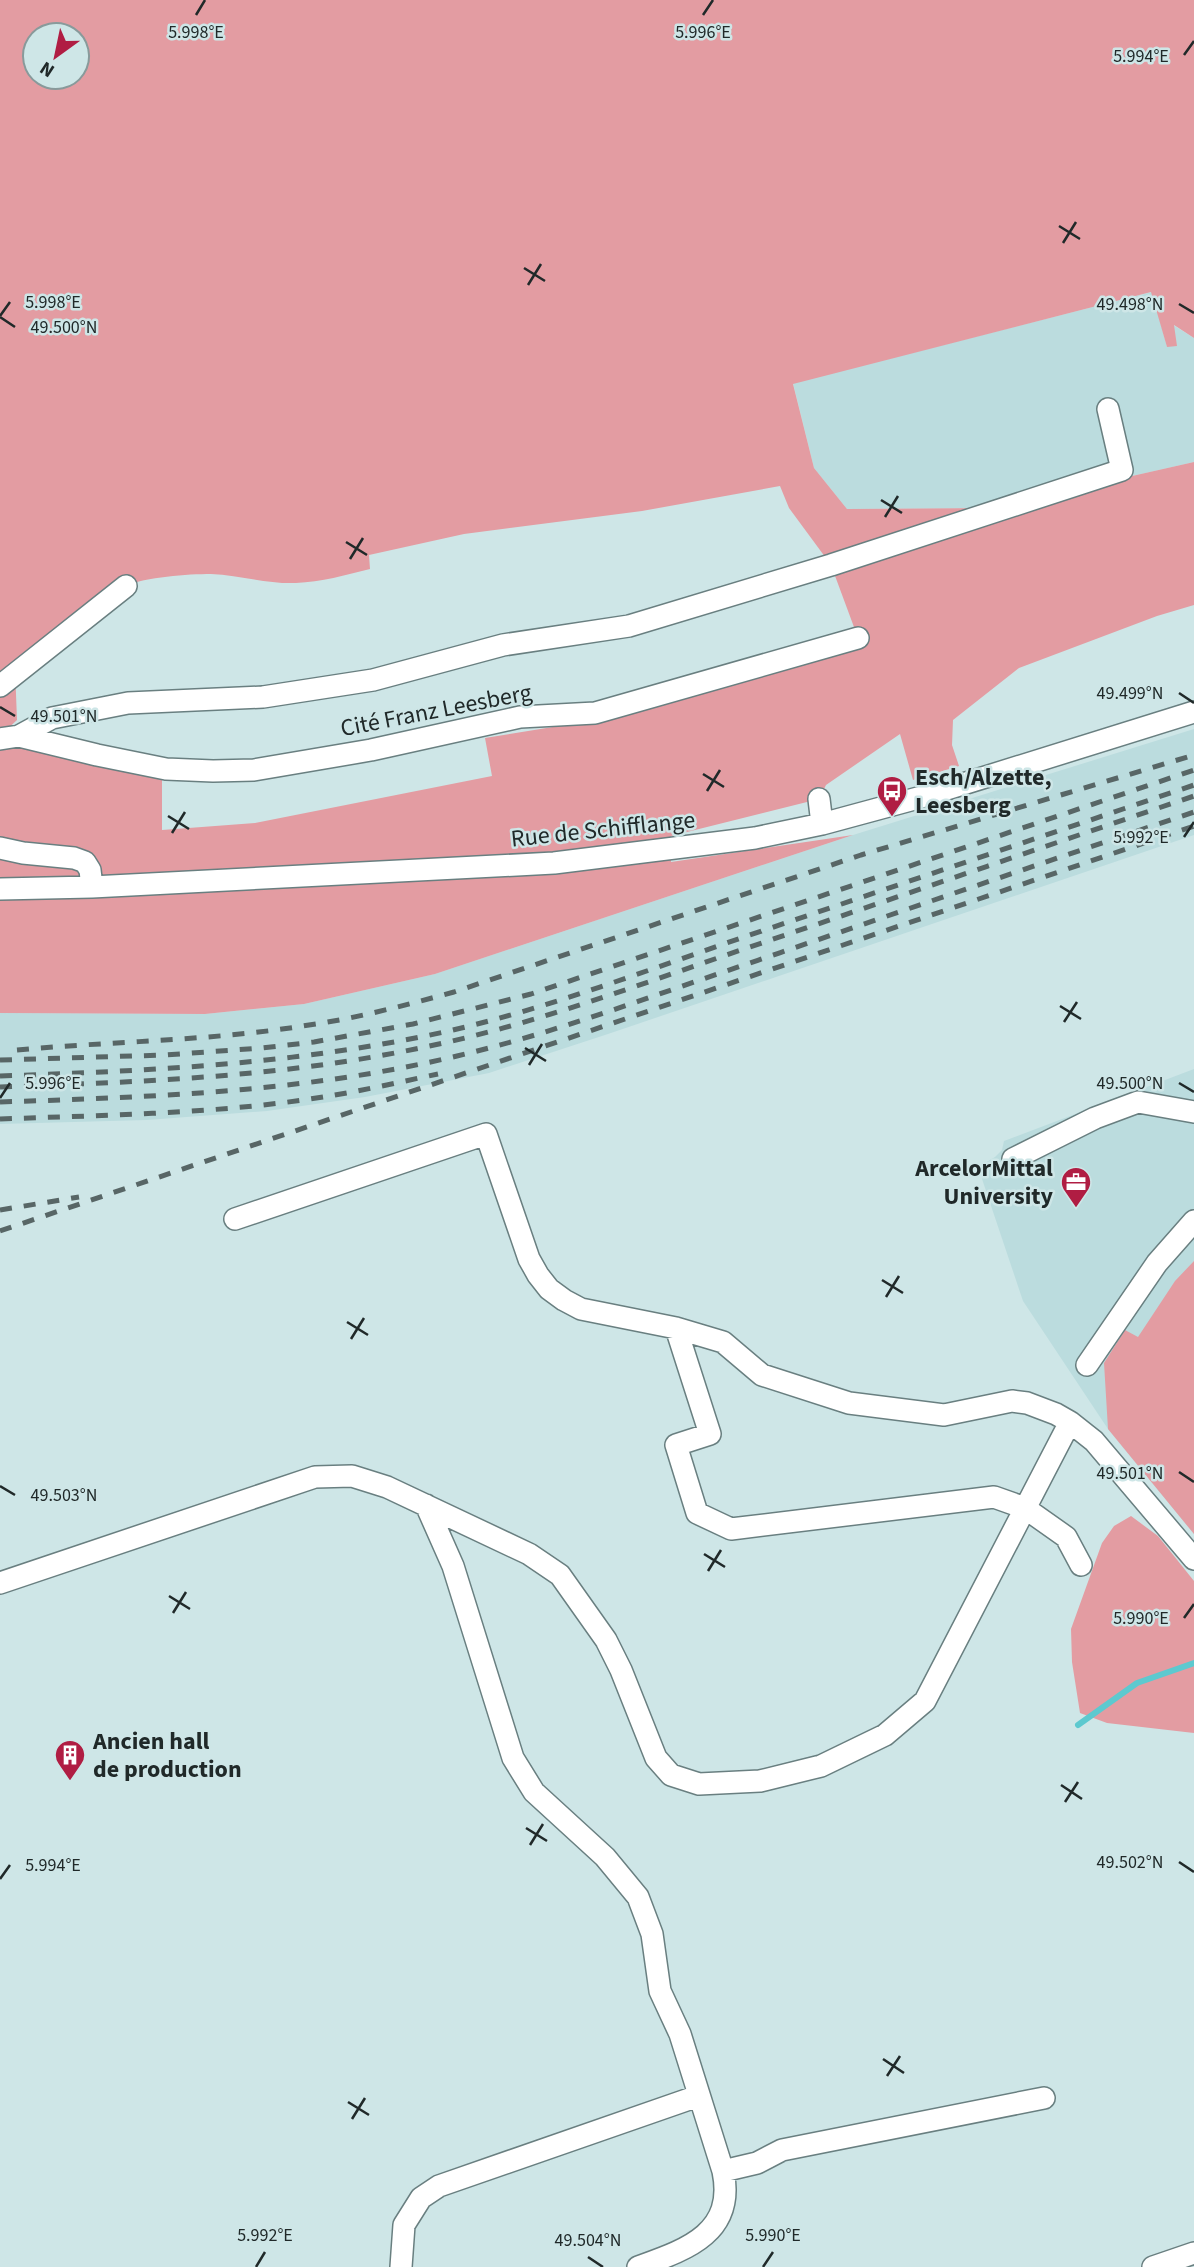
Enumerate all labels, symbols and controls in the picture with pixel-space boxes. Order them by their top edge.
text: 5.998°E [168,20,224,45]
text: 5.996°E [675,20,731,45]
north arrow [21,21,91,91]
text: 5.994°E [1113,44,1169,69]
text: N [35,54,60,84]
text: 5.998°E [25,290,81,315]
text: 49.498°N [1097,292,1163,317]
text: 49.500°N [31,315,97,340]
street label: Cité Franz Leesberg [338,675,535,746]
text: 49.499°N [1097,681,1163,706]
text: 49.501°N [31,704,97,729]
place label: Esch/Alzette, Leesberg [915,760,1052,823]
bus stop icon: Esch/Alzette, Leesberg [875,774,909,818]
street label: Rue de Schifflange [509,802,697,857]
text: 5.992°E [1113,825,1169,850]
text: 5.996°E [25,1071,81,1096]
text: 49.500°N [1097,1071,1163,1096]
place label: ArcelorMittal University [914,1151,1053,1214]
office icon: ArcelorMittal University [1059,1165,1093,1209]
text: 49.501°N [1097,1461,1163,1486]
text: 49.503°N [31,1483,97,1508]
text: 5.990°E [1113,1606,1169,1631]
place label: Ancien hall de production [92,1724,242,1787]
building icon: Ancien hall de production [53,1738,87,1782]
text: 49.502°N [1097,1850,1163,1875]
text: 5.994°E [25,1853,81,1878]
text: 5.992°E [237,2223,293,2248]
text: 5.990°E [745,2223,801,2248]
text: 49.504°N [555,2228,621,2253]

